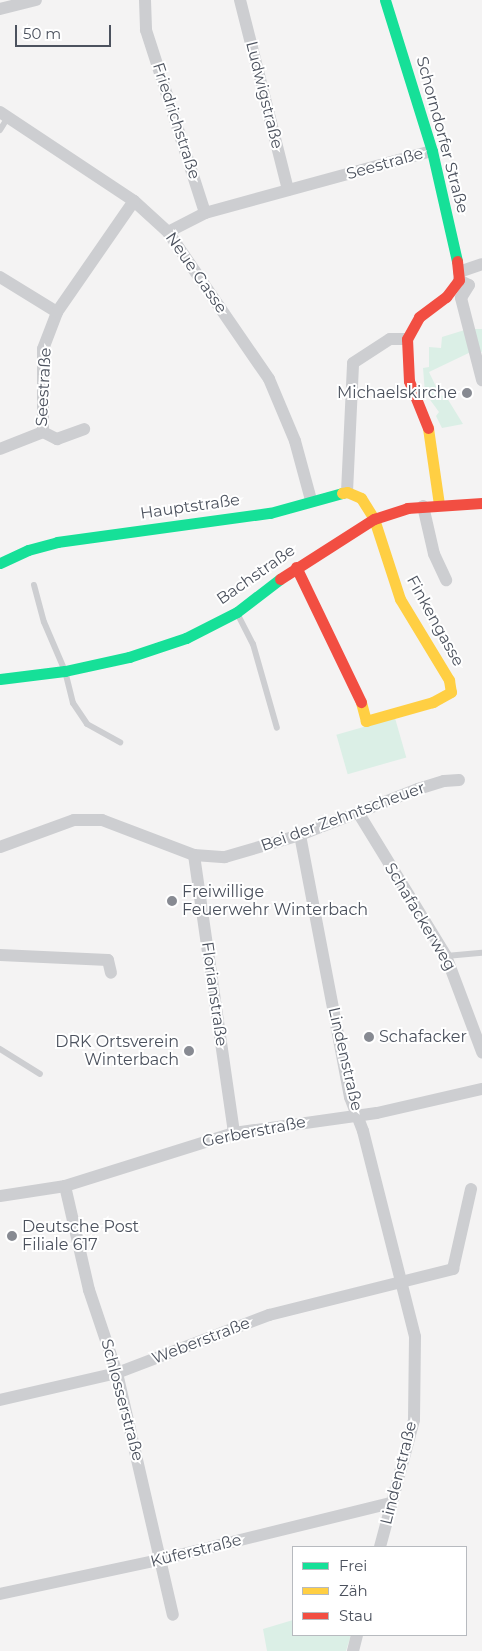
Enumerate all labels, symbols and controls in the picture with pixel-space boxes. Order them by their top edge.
scale bar [18,15,114,47]
text: 50 m [23,24,61,43]
street label: Ludwigstraße [241,39,287,151]
street label: Schorndorfer Straße [412,55,472,215]
street label: Friedrichstraße [148,60,204,182]
street label: Seestraße [344,144,426,184]
street label: Neue Gasse [161,229,231,317]
street label: Seestraße [32,347,56,427]
place label: Michaelskirche [337,383,457,403]
marker: Michaelskirche [461,387,473,399]
street label: Hauptstraße [139,491,241,523]
street label: Bachstraße [213,541,299,609]
street label: Finkengasse [402,572,468,670]
street label: Bei der Zehntscheuer [258,778,428,856]
street label: Schafackerweg [380,860,460,974]
place label: Freiwillige Feuerwehr Winterbach [182,882,368,920]
marker: Freiwillige Feuerwehr Winterbach [166,895,178,907]
street label: Florianstraße [197,941,231,1047]
street label: Lindenstraße [324,1005,366,1113]
place label: Schafacker [379,1027,467,1047]
marker: Schafacker [363,1031,375,1043]
place label: DRK Ortsverein Winterbach [55,1032,179,1070]
marker: DRK Ortsverein Winterbach [183,1045,195,1057]
street label: Gerberstraße [201,1113,307,1151]
place label: Deutsche Post Filiale 617 [22,1217,139,1255]
marker: Deutsche Post Filiale 617 [6,1230,18,1242]
street label: Weberstraße [149,1314,253,1368]
street label: Schlosserstraße [96,1337,148,1463]
street label: Lindenstraße [377,1419,421,1527]
street label: Küferstraße [149,1530,243,1572]
legend [292,1546,467,1636]
text: Frei [339,1556,367,1575]
text: Zäh [339,1581,368,1600]
text: Stau [339,1606,373,1625]

